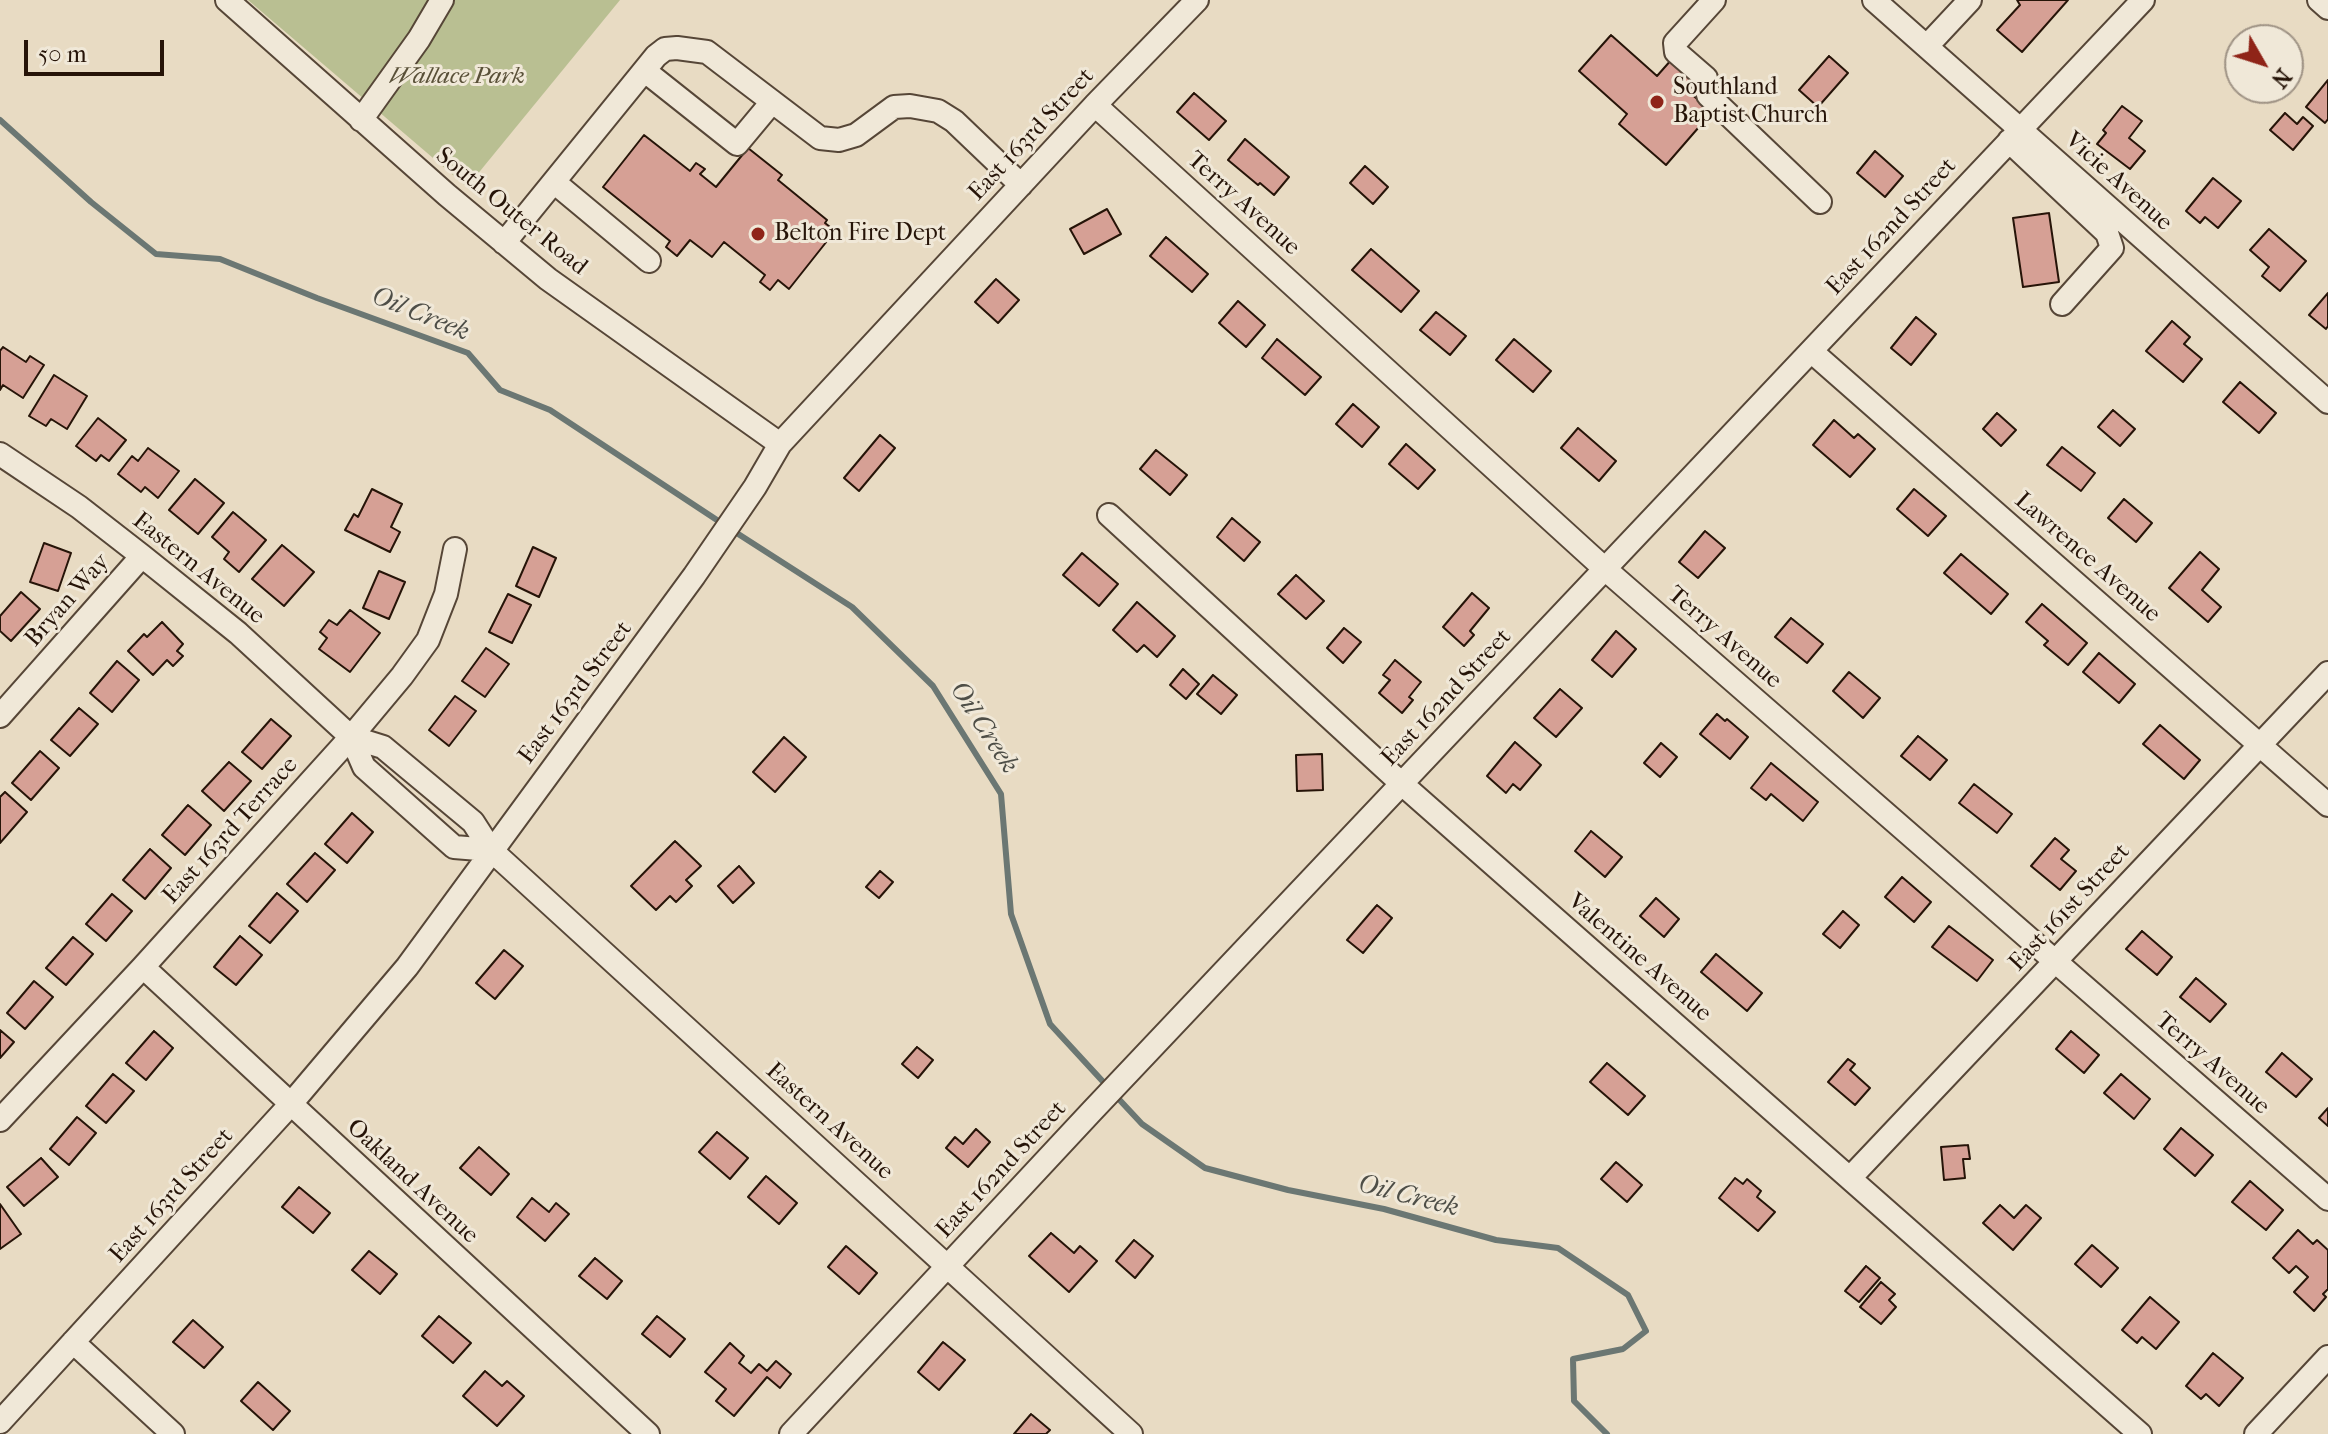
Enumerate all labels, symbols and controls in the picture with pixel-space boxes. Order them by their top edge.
scale bar [28,24,168,74]
north arrow [2224,24,2304,104]
text: 50 m [38,40,87,68]
park label: Wallace Park [389,63,525,91]
street label: East 163rd Street [963,63,1101,207]
text: N [2266,63,2296,93]
place label: Southland Baptist Church [1673,74,1828,130]
marker: Southland Baptist Church [1648,93,1666,111]
street label: Vicie Avenue [2058,126,2178,238]
street label: South Outer Road [429,142,593,282]
street label: Terry Avenue [1181,146,1305,262]
street label: East 162nd Street [1821,152,1963,302]
place label: Belton Fire Dept [774,220,946,248]
marker: Belton Fire Dept [749,225,767,243]
water label: Oil Creek [366,281,474,349]
street label: Lawrence Avenue [2008,487,2166,629]
street label: Eastern Avenue [126,507,270,631]
street label: Bryan Way [20,549,116,653]
street label: Terry Avenue [1661,581,1787,695]
street label: East 163rd Street [513,616,639,770]
street label: East 162nd Street [1376,623,1518,773]
water label: Oil Creek [942,676,1024,780]
street label: East 163rd Terrace [157,752,305,910]
street label: East 161st Street [2004,838,2136,978]
street label: Valentine Avenue [1561,888,1717,1028]
street label: Terry Avenue [2149,1007,2275,1121]
street label: Eastern Avenue [759,1057,899,1187]
street label: East 162nd Street [931,1095,1073,1245]
street label: Oakland Avenue [340,1114,484,1250]
street label: East 163rd Street [104,1123,240,1269]
water label: Oil Creek [1354,1169,1462,1225]

